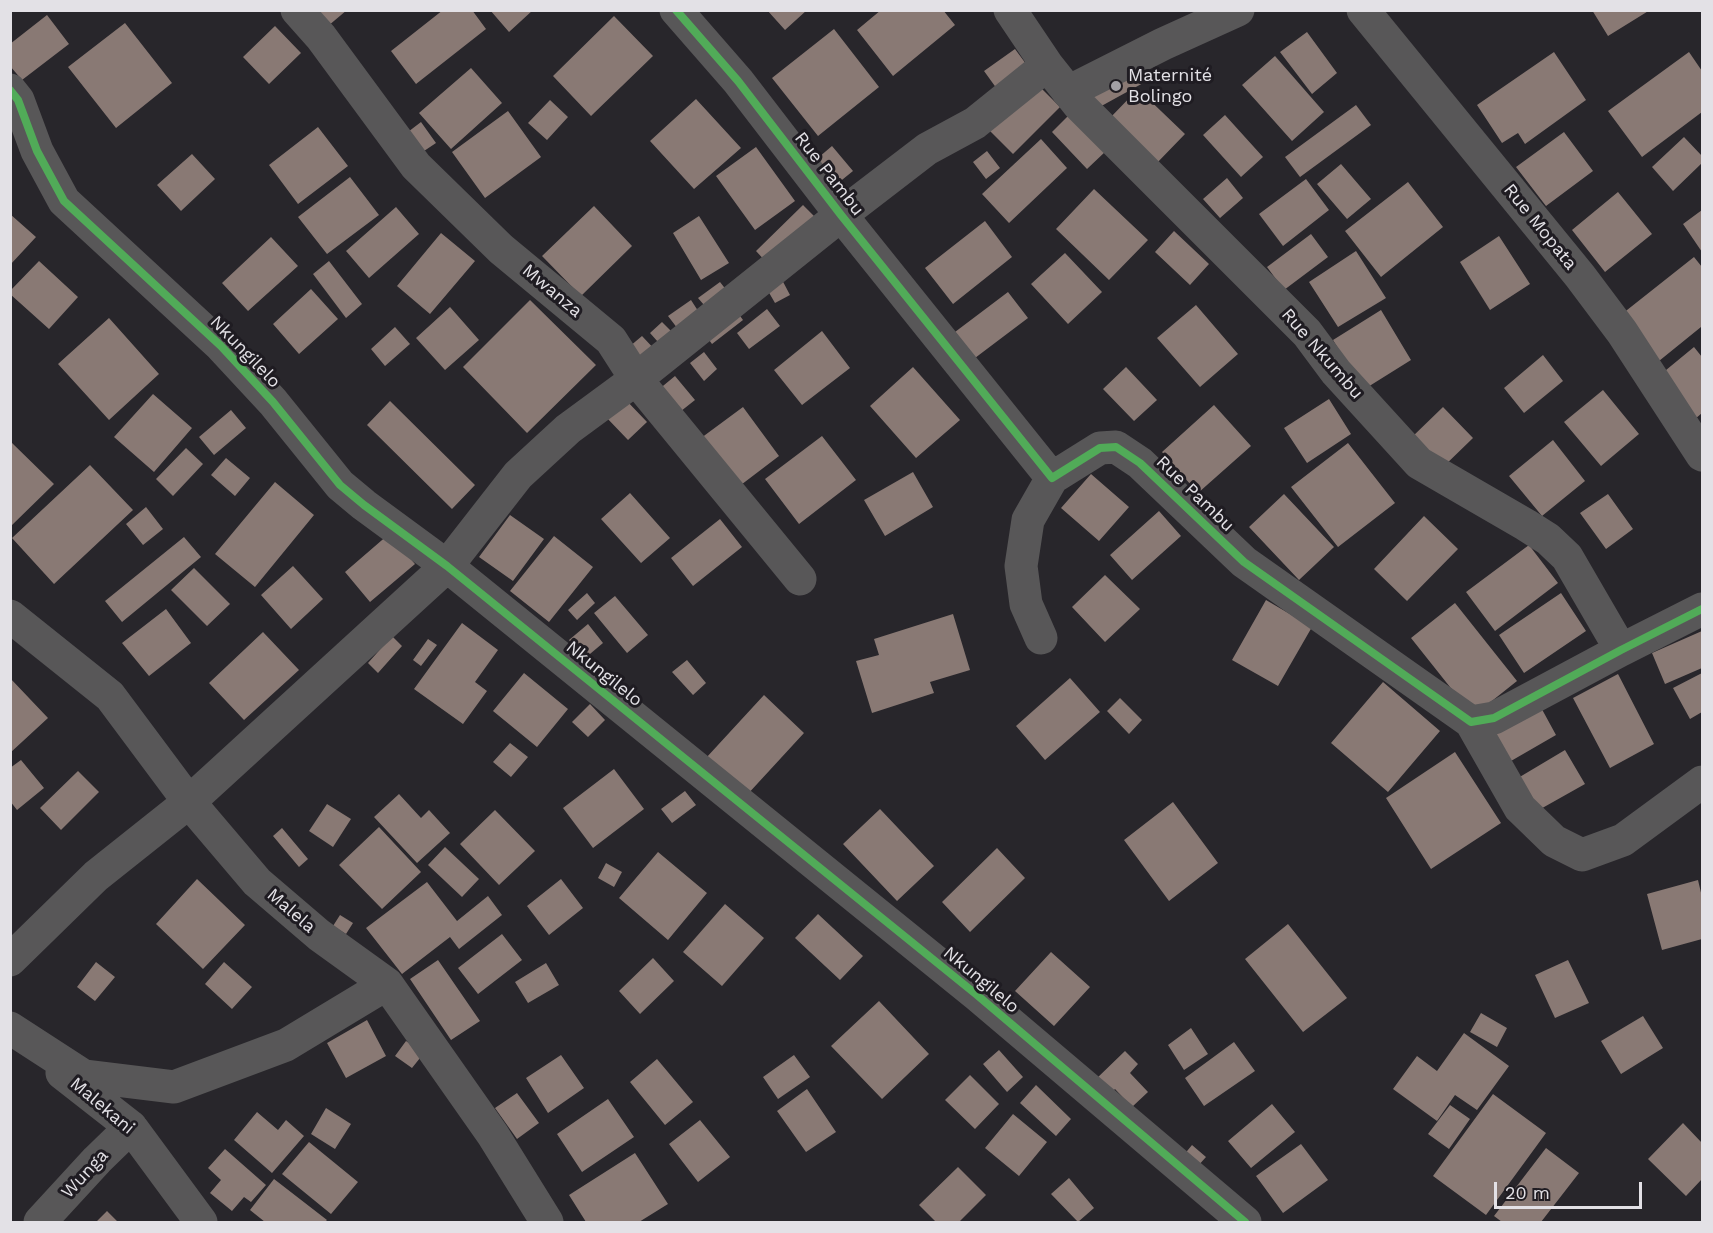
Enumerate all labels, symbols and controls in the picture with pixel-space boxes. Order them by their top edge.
place label: Maternité Bolingo [1128,65,1212,107]
marker: Maternité Bolingo [1109,79,1123,93]
street label: Rue Pambu [790,128,868,220]
street label: Rue Mopata [1499,180,1581,274]
street label: Mwanza [518,260,586,322]
street label: Rue Nkumbu [1277,304,1367,404]
street label: Nkungilelo [205,311,285,393]
street label: Rue Pambu [1151,451,1239,537]
street label: Nkungilelo [561,637,647,711]
street label: Malela [262,884,320,938]
street label: Nkungilelo [939,942,1023,1018]
street label: Malekani [65,1073,139,1139]
street label: Wunga [57,1145,113,1203]
scale bar [1497,1170,1646,1208]
text: 20 m [1505,1182,1550,1203]

